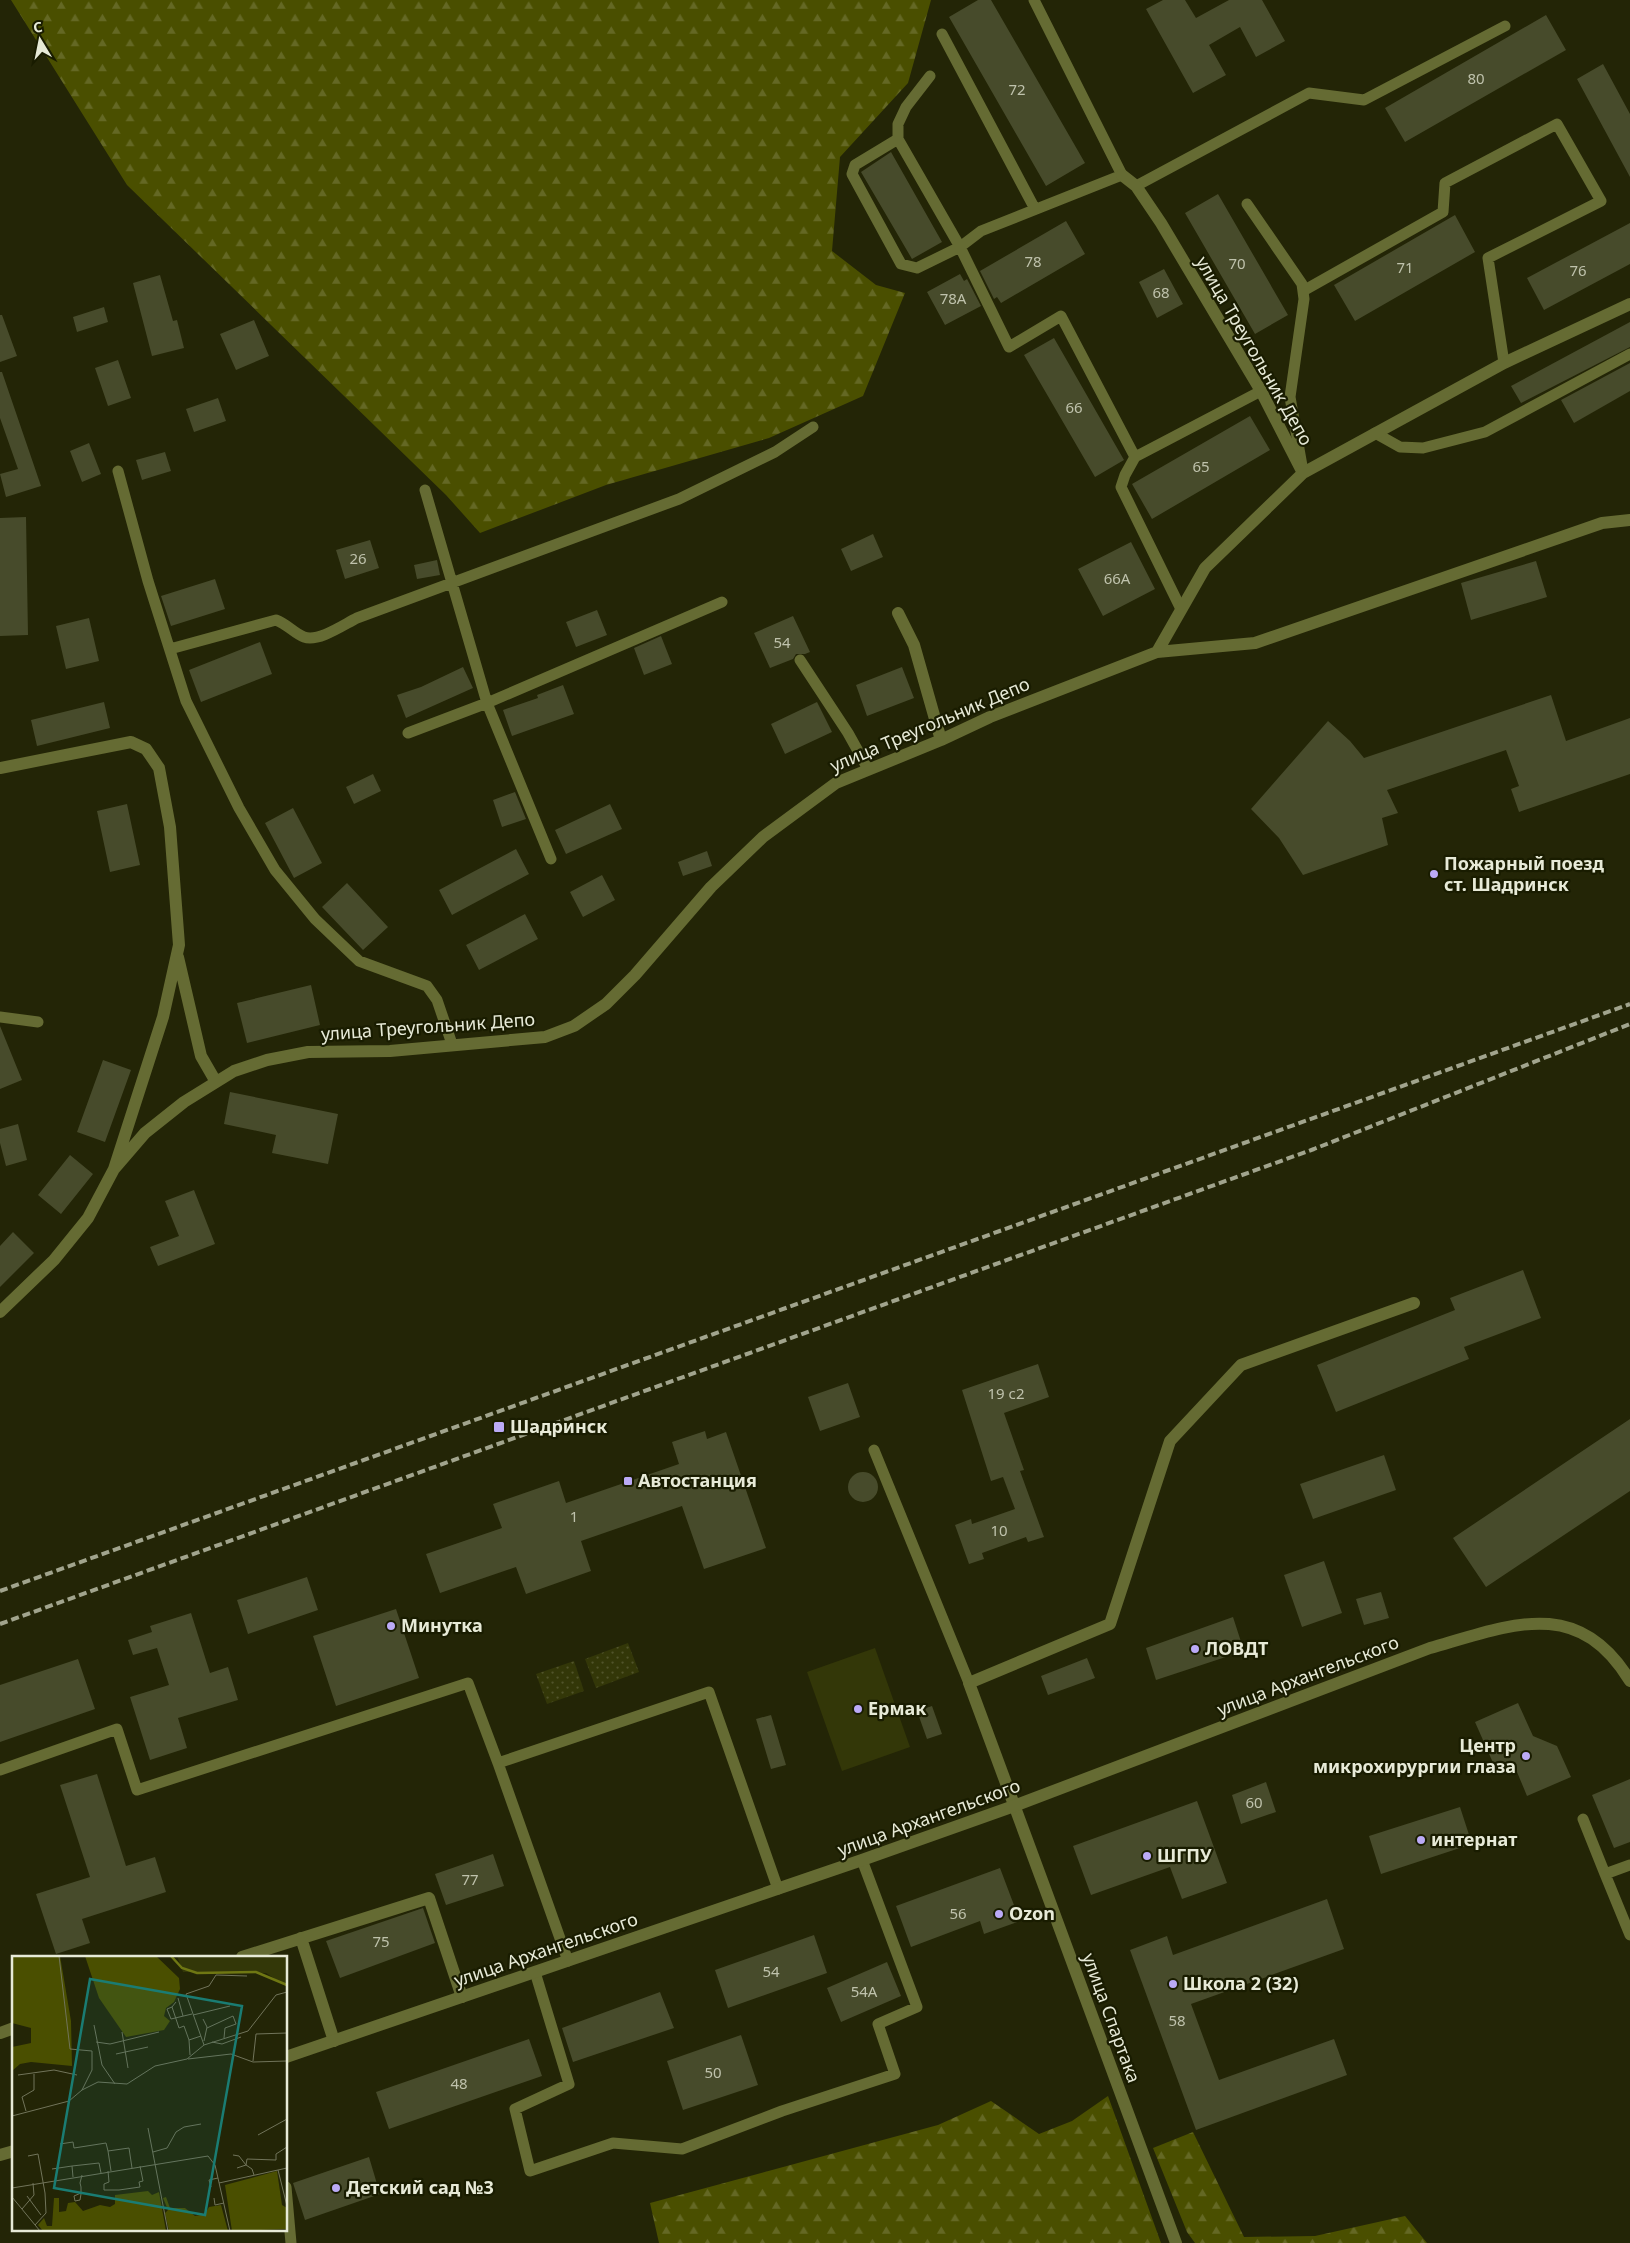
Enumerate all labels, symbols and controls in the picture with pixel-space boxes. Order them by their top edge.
north arrow [15,15,65,65]
text: С [32,17,44,37]
house number: 80 [1467,68,1485,88]
house number: 72 [1008,79,1026,99]
house number: 78 [1024,251,1042,271]
street label: улица Треугольник Депо [1191,252,1319,449]
house number: 70 [1228,253,1246,273]
house number: 71 [1396,257,1414,277]
house number: 76 [1569,260,1587,280]
house number: 68 [1152,282,1170,302]
house number: 78А [940,288,967,308]
house number: 66 [1065,397,1083,417]
house number: 65 [1192,456,1210,476]
house number: 26 [349,548,367,568]
house number: 66А [1104,568,1131,588]
house number: 54 [773,632,791,652]
street label: улица Треугольник Депо [826,671,1033,777]
place label: Пожарный поезд ст. Шадринск [1444,851,1605,896]
marker: Пожарный поезд ст. Шадринск [1428,868,1440,880]
street label: улица Треугольник Депо [320,1007,536,1045]
house number: 19 с2 [987,1383,1025,1403]
place label: Шадринск [510,1414,607,1438]
marker: Шадринск [492,1420,506,1434]
place label: Автостанция [638,1468,757,1492]
marker: Автостанция [622,1475,634,1487]
house number: 1 [570,1506,578,1526]
house number: 10 [990,1520,1008,1540]
place label: Минутка [401,1613,483,1637]
marker: Минутка [385,1620,397,1632]
street label: улица Архангельского [1213,1629,1402,1721]
place label: ЛОВДТ [1205,1636,1269,1660]
marker: ЛОВДТ [1189,1643,1201,1655]
place label: Ермак [868,1696,926,1720]
marker: Ермак [852,1703,864,1715]
place label: Центр микрохирургии глаза [1313,1733,1516,1778]
marker: Центр микрохирургии глаза [1520,1750,1532,1762]
street label: улица Архангельского [834,1773,1023,1861]
house number: 60 [1245,1792,1263,1812]
place label: интернат [1431,1827,1517,1851]
marker: интернат [1415,1834,1427,1846]
place label: ШГПУ [1157,1843,1212,1867]
marker: ШГПУ [1141,1850,1153,1862]
house number: 77 [461,1869,479,1889]
place label: Ozon [1009,1901,1055,1925]
house number: 56 [949,1903,967,1923]
street label: улица Архангельского [451,1906,641,1992]
marker: Ozon [993,1908,1005,1920]
house number: 75 [372,1931,390,1951]
street label: улица Спартака [1077,1949,1147,2086]
inset map [12,1956,288,2230]
house number: 54 [762,1961,780,1981]
place label: Школа 2 (32) [1183,1971,1299,1995]
marker: Школа 2 (32) [1167,1978,1179,1990]
house number: 54А [851,1981,878,2001]
house number: 58 [1168,2010,1186,2030]
house number: 50 [704,2062,722,2082]
house number: 48 [450,2073,468,2093]
place label: Детский сад №3 [346,2175,494,2199]
marker: Детский сад №3 [330,2182,342,2194]

